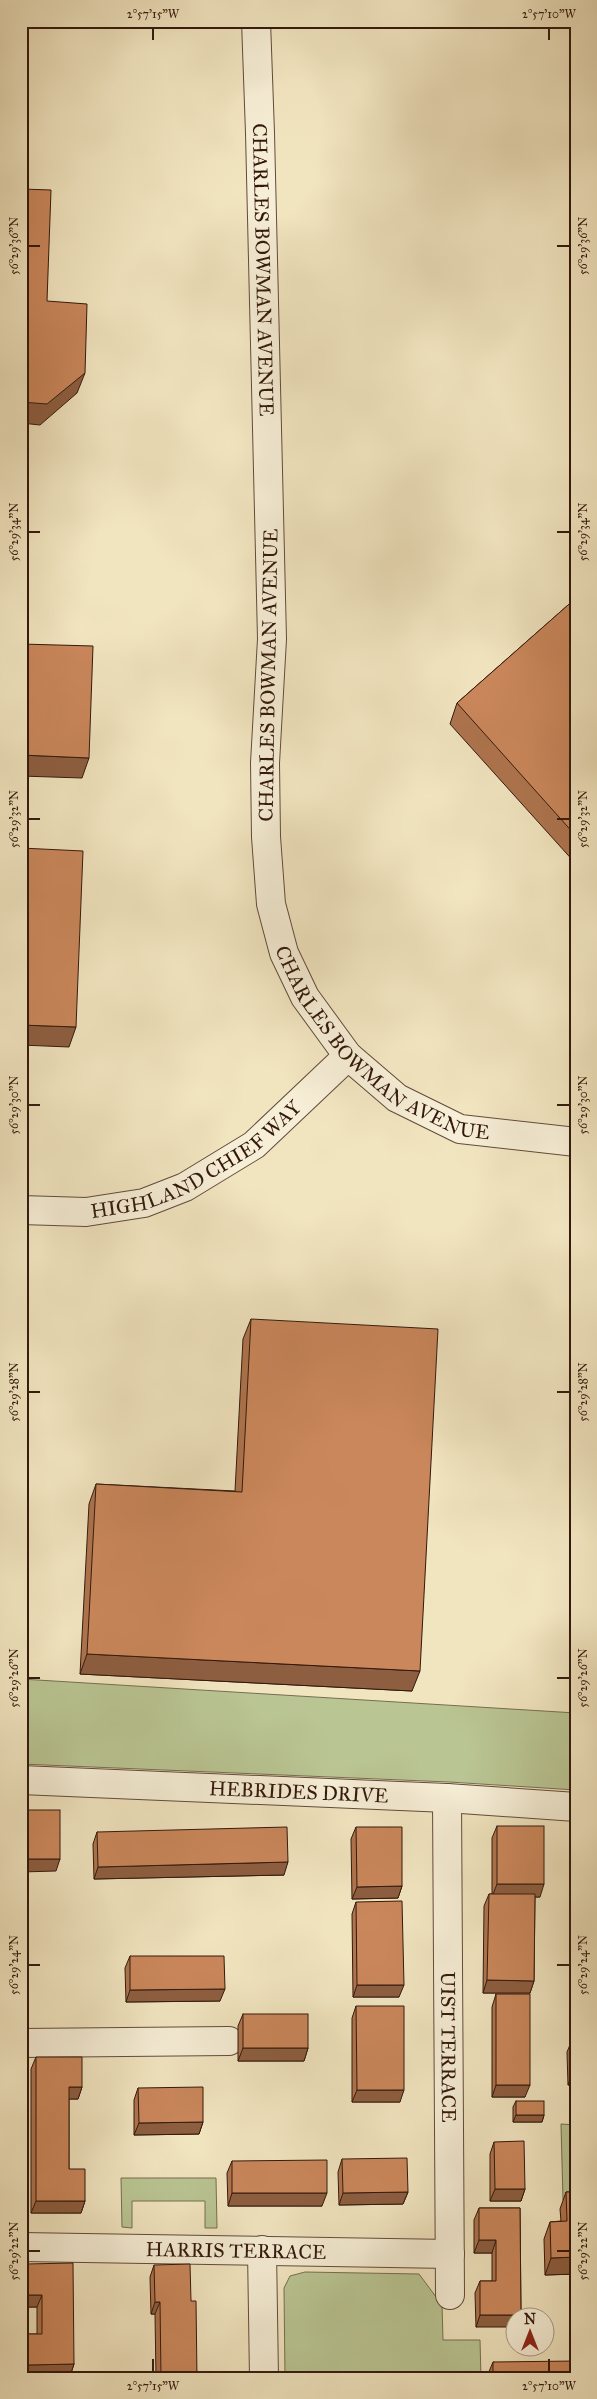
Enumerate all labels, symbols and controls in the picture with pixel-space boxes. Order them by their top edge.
text: 2°57'15"W [127,7,180,21]
text: 2°57'10"W [522,7,577,21]
street label: CHARLES BOWMAN AVENUE [248,123,279,417]
text: 56°29'36"N [7,217,21,275]
text: 56°29'36"N [576,217,590,275]
text: 56°29'34"N [7,503,21,561]
text: 56°29'34"N [576,503,590,561]
street label: CHARLES BOWMAN AVENUE [253,528,283,822]
text: 56°29'32"N [7,790,21,848]
text: 56°29'32"N [576,790,590,848]
street label: CHARLES BOWMAN AVENUE [271,943,491,1144]
text: 56°29'30"N [7,1076,21,1134]
text: 56°29'30"N [576,1076,590,1134]
street label: HIGHLAND CHIEF WAY [89,1094,307,1223]
text: 56°29'28"N [7,1362,21,1422]
text: 56°29'28"N [576,1362,590,1422]
text: 56°29'26"N [7,1648,21,1708]
text: 56°29'26"N [576,1648,590,1708]
street label: HEBRIDES DRIVE [209,1776,389,1808]
text: 56°29'24"N [7,1935,21,1995]
text: 56°29'24"N [576,1935,590,1995]
street label: UIST TERRACE [436,1971,461,2123]
text: 56°29'22"N [7,2222,21,2281]
text: 56°29'22"N [576,2222,590,2281]
street label: HARRIS TERRACE [146,2237,326,2264]
north arrow [504,2306,554,2356]
text: N [524,2311,536,2328]
text: 2°57'15"W [127,2379,180,2393]
text: 2°57'10"W [522,2379,577,2393]

